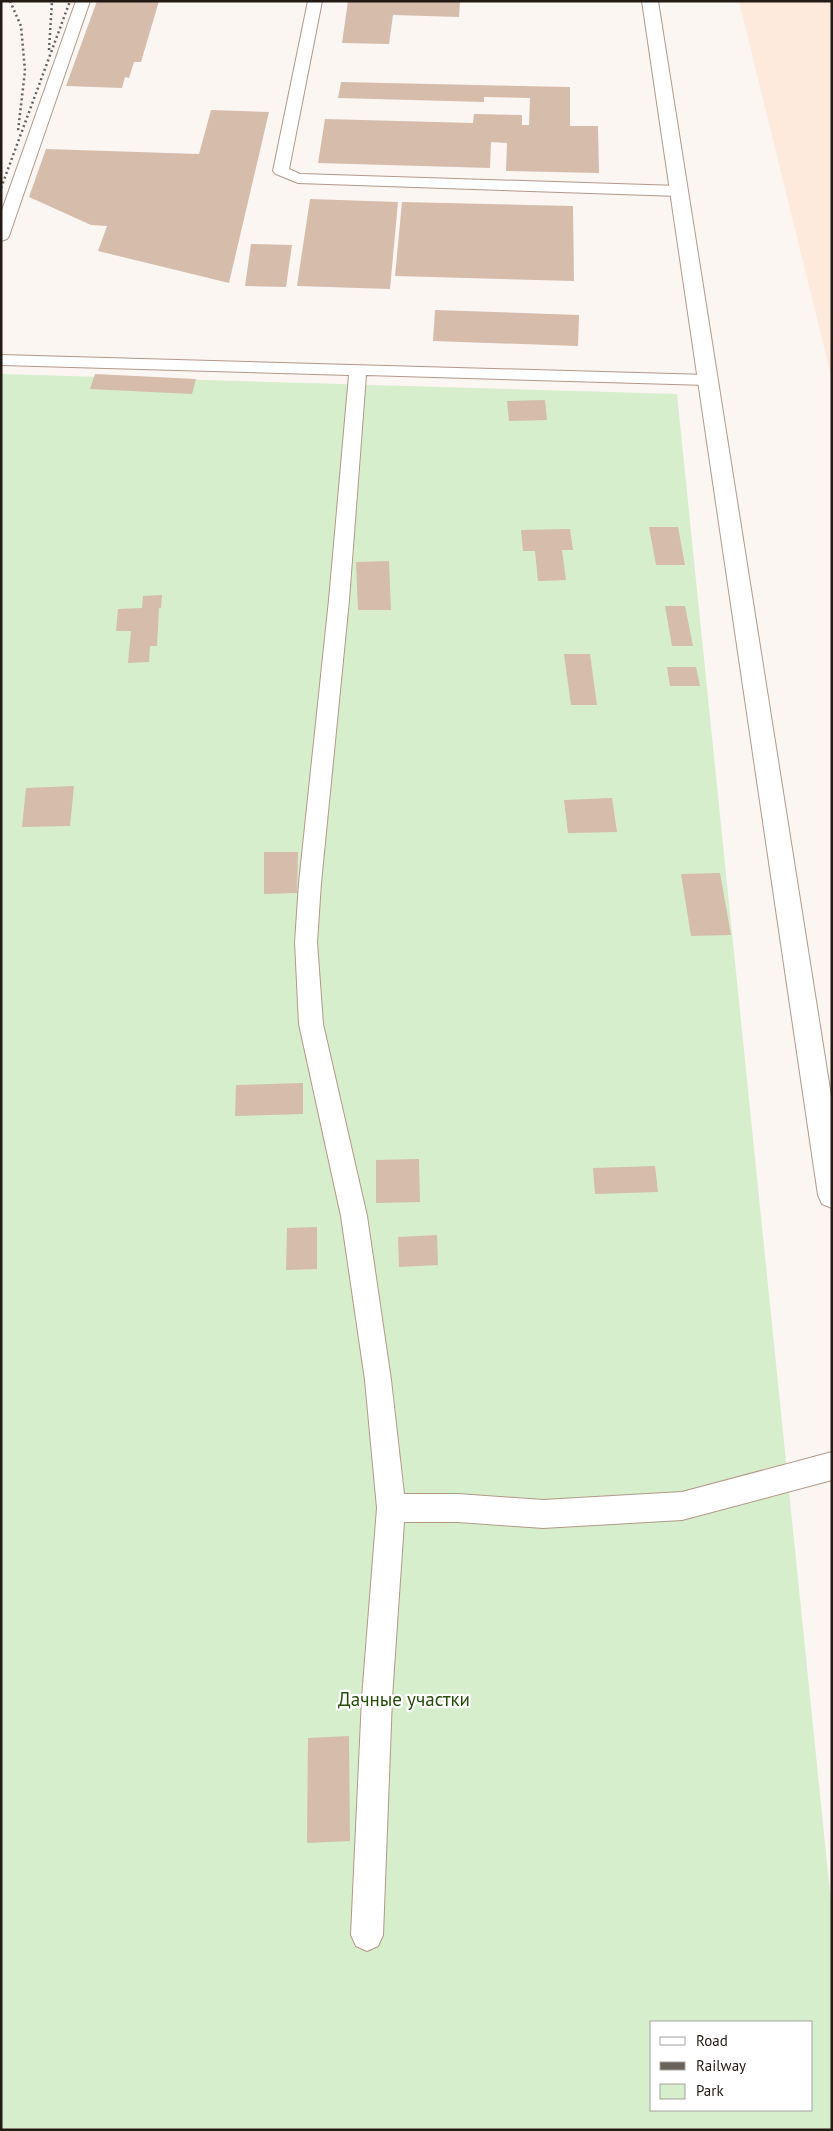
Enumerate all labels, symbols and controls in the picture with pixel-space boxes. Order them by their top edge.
park label: Дачные участки [338,1687,470,1711]
legend [650,2021,813,2111]
text: Road [696,2031,728,2050]
text: Railway [696,2056,746,2075]
text: Park [696,2081,724,2100]

